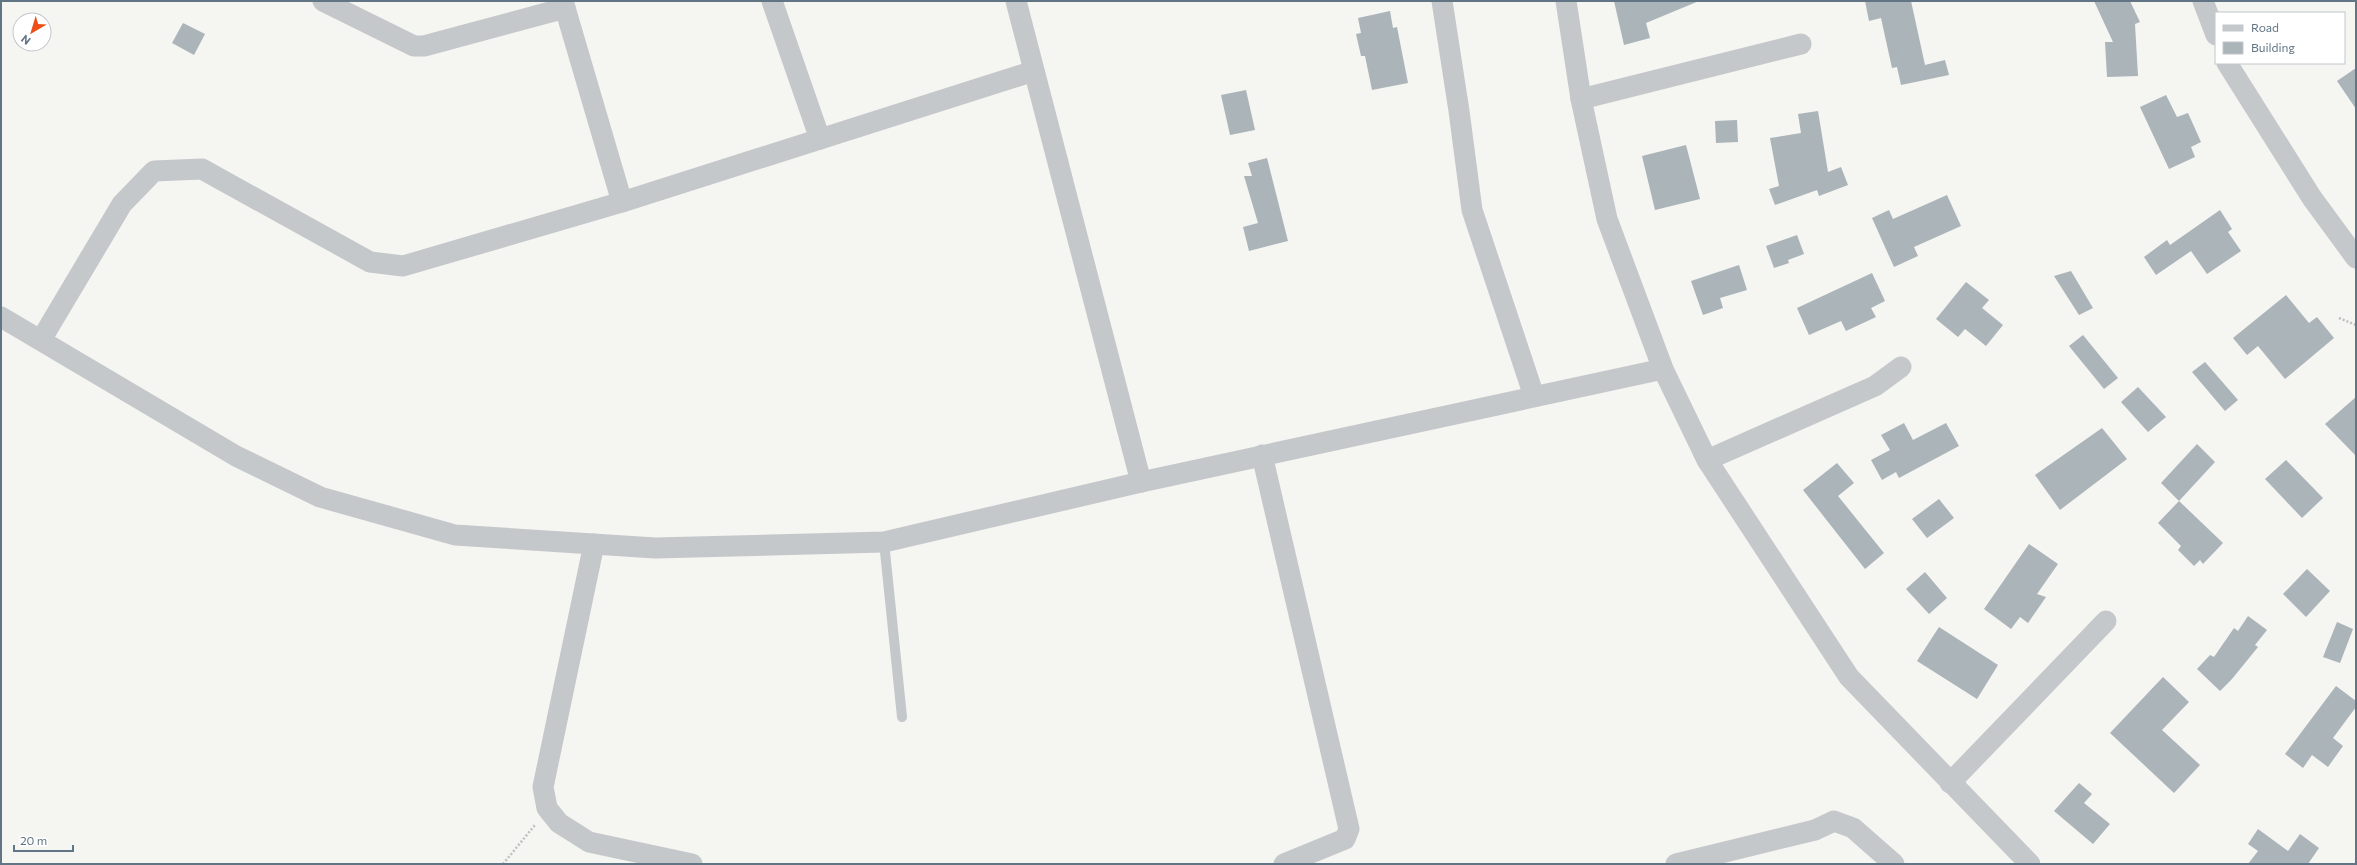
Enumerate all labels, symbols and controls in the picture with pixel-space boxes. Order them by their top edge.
north arrow [12,12,52,52]
legend [2215,12,2345,64]
text: Road [2251,20,2279,34]
text: N [18,33,33,48]
text: Building [2251,40,2295,54]
scale bar [14,827,73,853]
text: 20 m [20,833,47,847]

